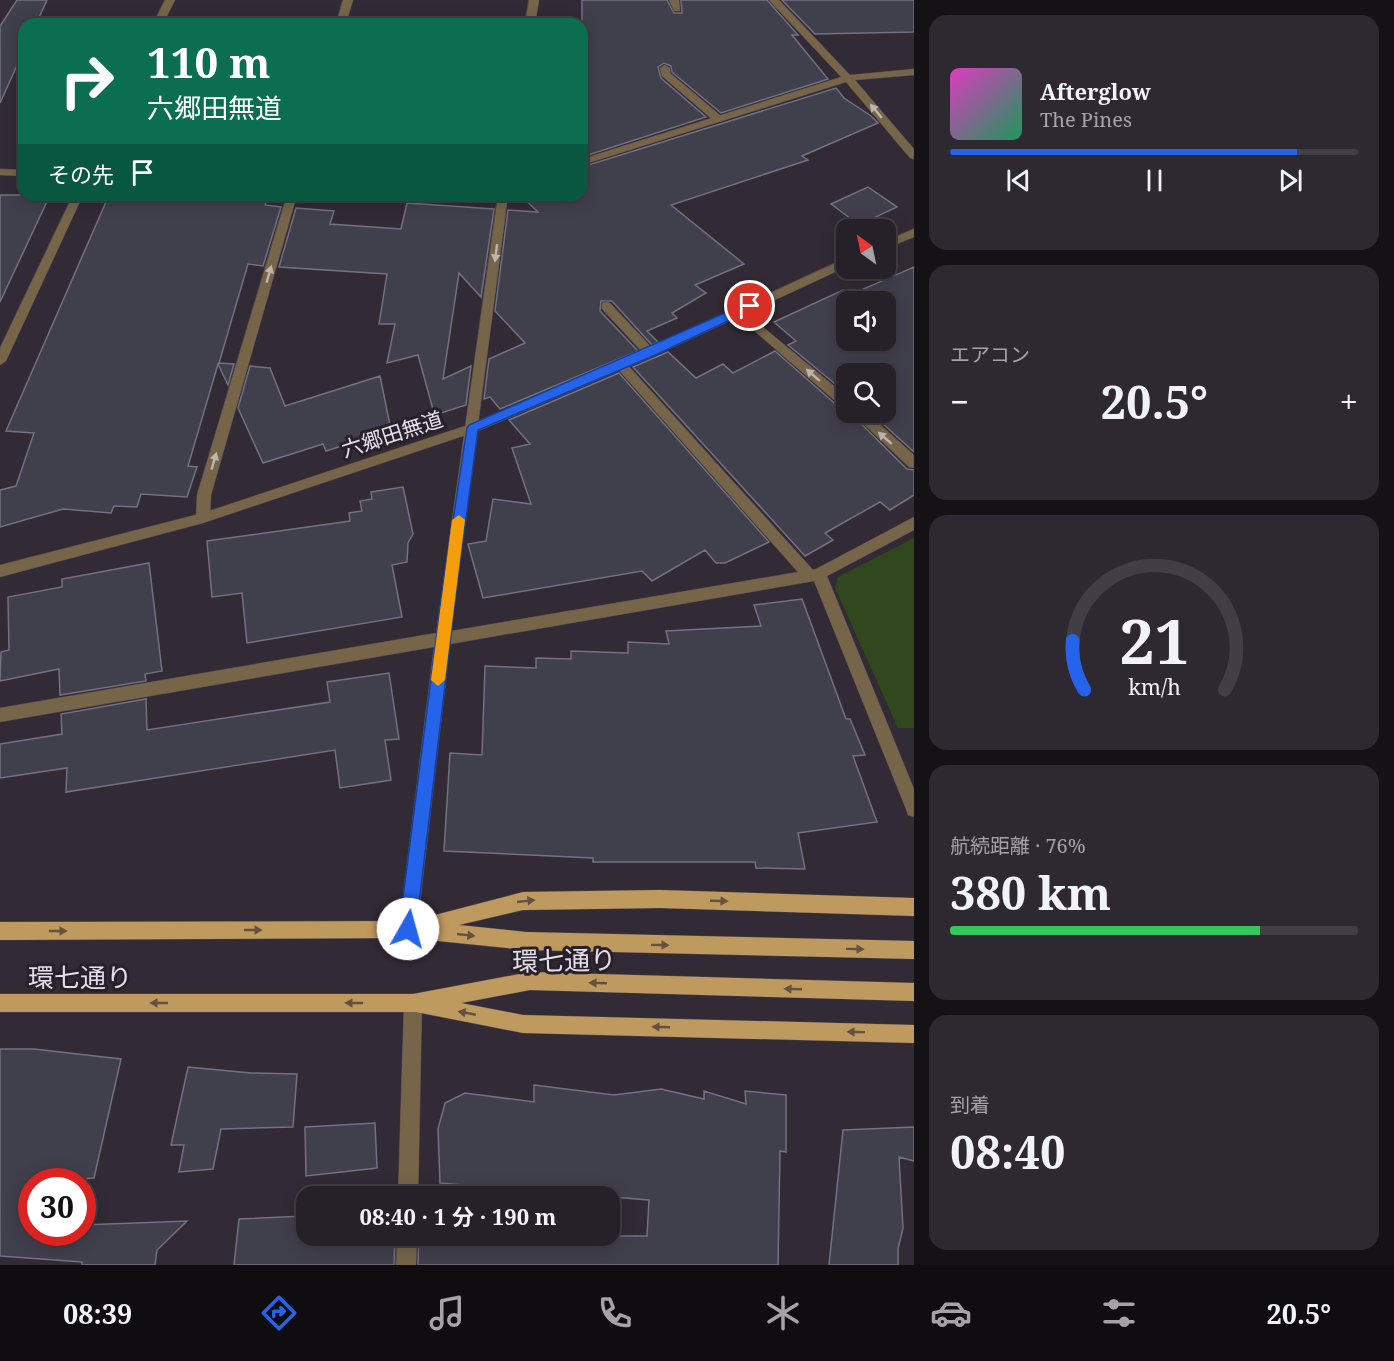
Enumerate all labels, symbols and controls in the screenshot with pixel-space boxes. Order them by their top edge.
text: 110 m [147,33,271,90]
icon: right [48,42,126,120]
text: Afterglow [1040,76,1151,106]
text: 六郷田無道 [147,89,282,126]
one-way arrow [870,103,883,119]
text: The Pines [1040,106,1132,133]
icon: arrive [126,156,159,189]
text: その先 [48,159,114,189]
icon: previous [1002,164,1035,197]
icon: pause [1138,164,1171,197]
icon: next [1274,164,1307,197]
north arrow [836,219,896,279]
map controls [836,219,896,423]
one-way arrow [491,244,500,263]
one-way arrow [265,265,274,283]
pin [724,280,775,331]
icon: arrive [733,289,766,322]
button: sound [836,291,896,351]
text: エアコン [950,341,1030,368]
button: search [836,363,896,423]
one-way arrow [806,368,821,382]
text: 20.5° [1101,371,1208,432]
text: − [950,379,969,424]
text: + [1340,379,1358,424]
street label: 六郷田無道 [338,404,446,464]
one-way arrow [878,431,893,444]
one-way arrow [210,452,219,470]
text: 21 [1119,597,1189,682]
text: km/h [1128,672,1181,701]
text: 航続距離 · 76% [950,832,1086,859]
text: 380 km [950,862,1111,923]
one-way arrow [516,896,535,906]
one-way arrow [709,896,728,905]
position arrow [376,897,440,961]
one-way arrow [244,925,263,935]
one-way arrow [49,926,68,935]
one-way arrow [456,930,475,940]
one-way arrow [651,940,670,949]
street label: 環七通り [512,941,616,979]
one-way arrow [846,944,865,954]
street label: 環七通り [28,959,132,995]
one-way arrow [588,979,607,988]
one-way arrow [783,984,802,994]
one-way arrow [150,998,169,1008]
one-way arrow [345,998,364,1008]
one-way arrow [457,1008,476,1017]
one-way arrow [651,1023,670,1032]
one-way arrow [846,1028,865,1037]
text: 到着 [950,1091,990,1118]
text: 08:40 [950,1121,1065,1182]
speed limit sign: 30 [18,1168,96,1246]
text: 08:40 · 1 分 · 190 m [359,1201,557,1231]
icon: directions [258,1292,300,1334]
icon: music [426,1292,468,1334]
icon: phone [594,1292,636,1334]
icon: climate [762,1292,804,1334]
icon: car [930,1292,972,1334]
icon: filters [1098,1292,1140,1334]
text: 08:39 [63,1295,132,1332]
text: 20.5° [1266,1295,1331,1332]

